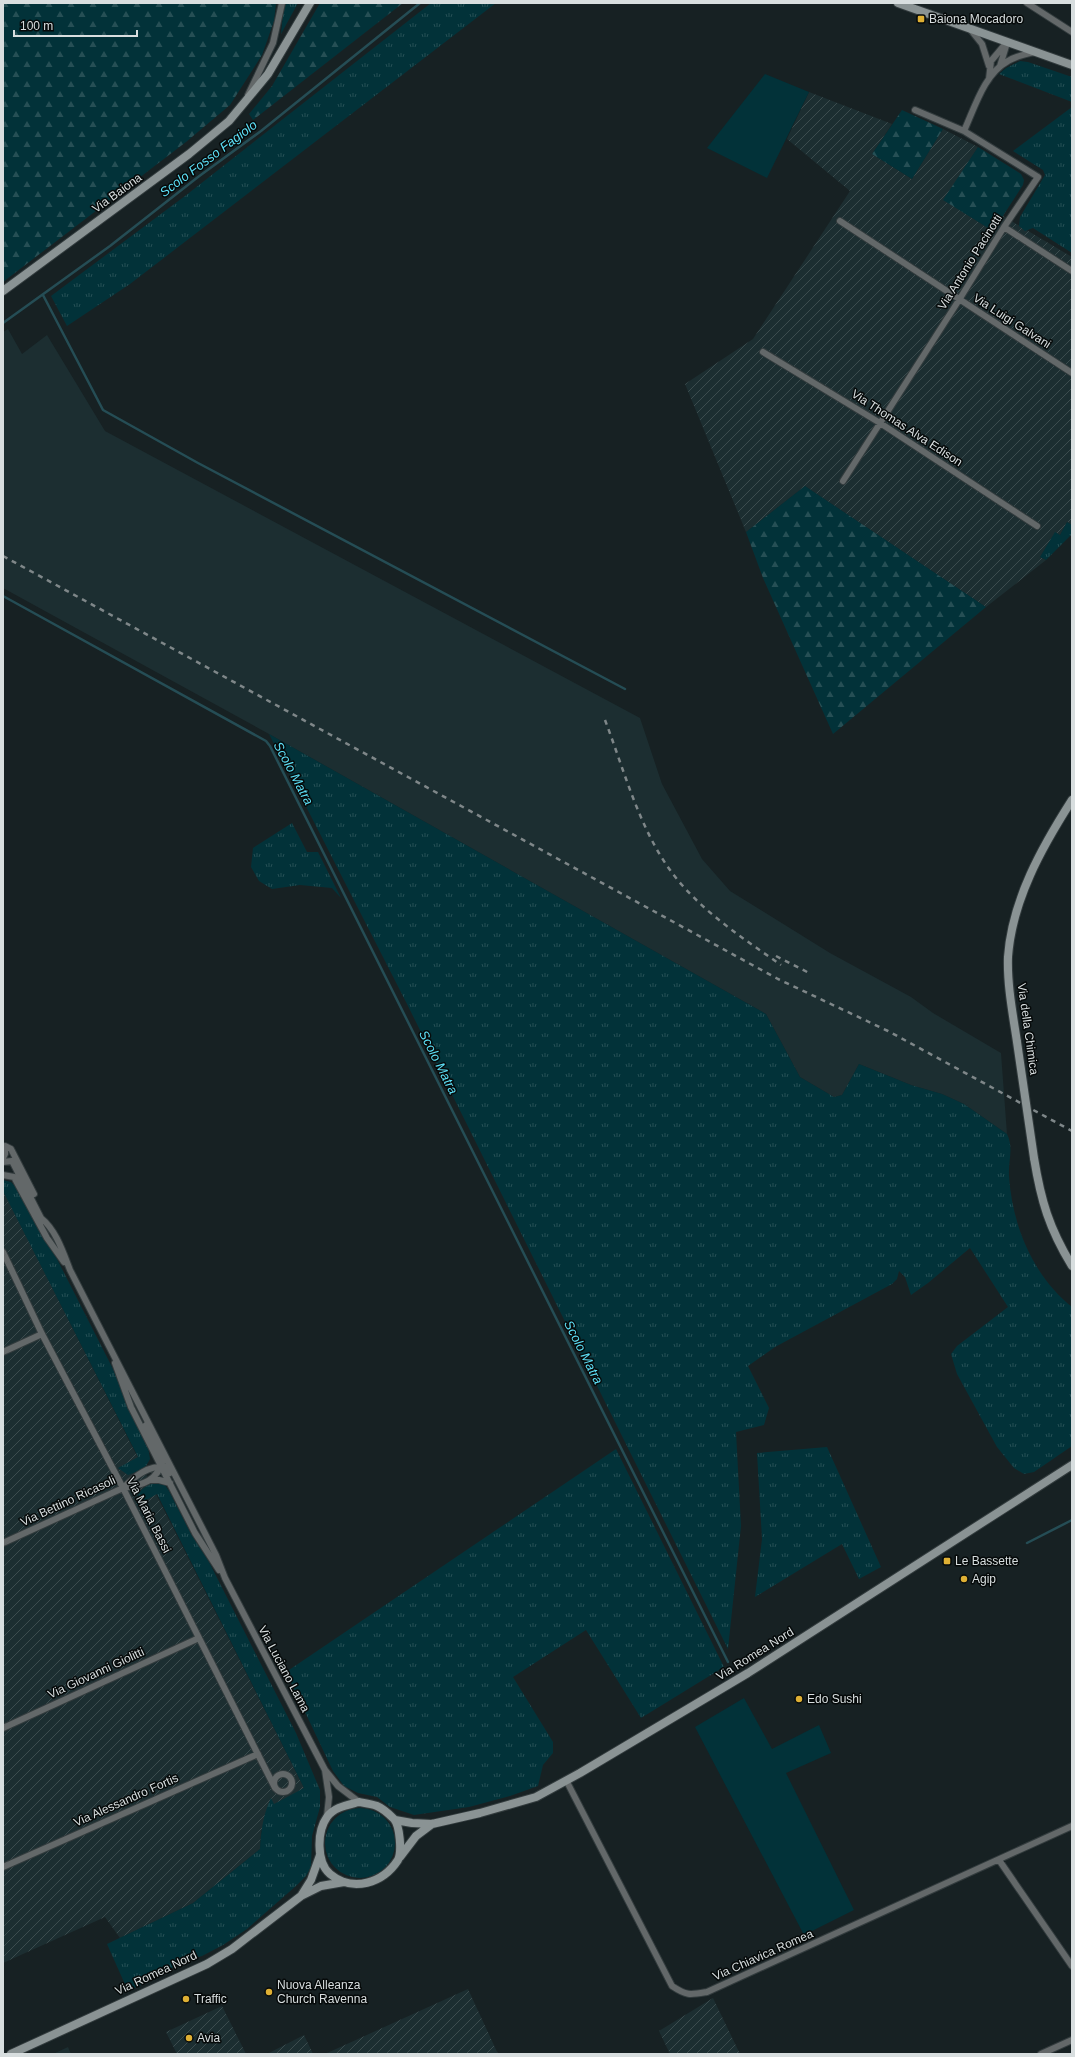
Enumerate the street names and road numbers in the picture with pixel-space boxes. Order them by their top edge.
street label: Via Baiona [89,170,145,216]
street label: Via Antonio Pacinotti [935,212,1005,312]
street label: Via Luigi Galvani [971,291,1053,351]
street label: Via Thomas Alva Edison [849,387,965,469]
street label: Via della Chimica [1015,982,1041,1076]
street label: Via Bettino Ricasoli [18,1473,118,1529]
street label: Via Maria Bassi [124,1475,174,1555]
street label: Via Luciano Lama [255,1623,313,1715]
street label: Via Romea Nord [714,1625,796,1683]
street label: Via Giovanni Giolitti [46,1645,146,1701]
street label: Via Alessandro Fortis [71,1771,181,1829]
street label: Via Chiavica Romea [711,1926,816,1983]
street label: Via Romea Nord [113,1948,199,1998]

